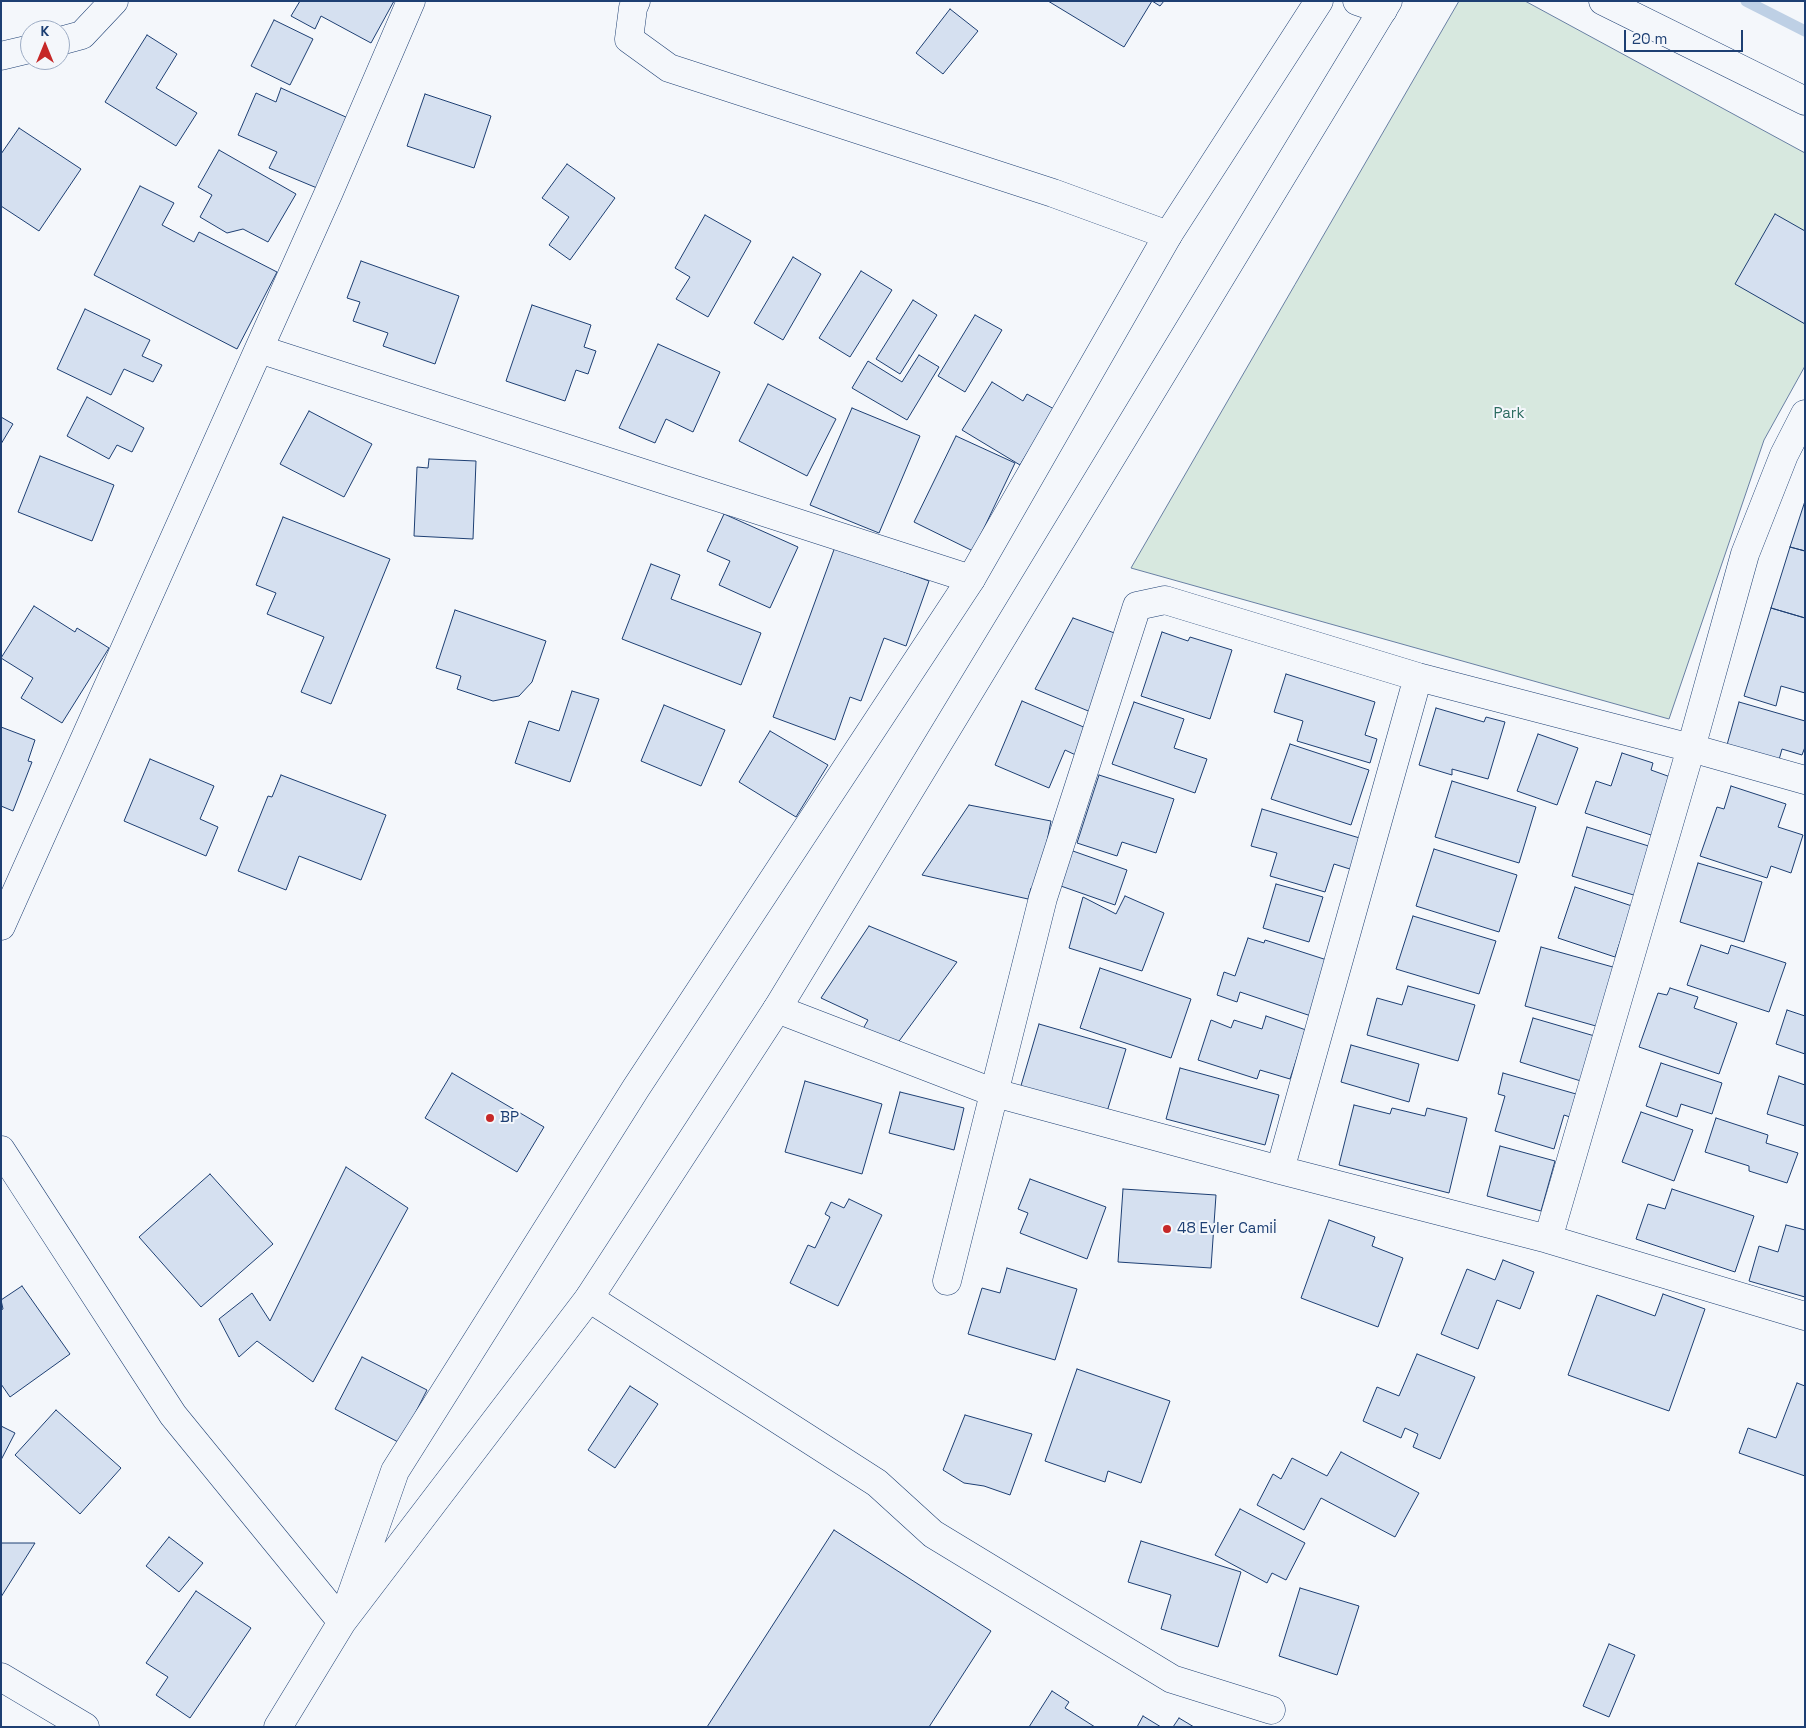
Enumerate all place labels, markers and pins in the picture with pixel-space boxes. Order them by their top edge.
place label: BP [500,1109,519,1127]
marker: BP [484,1112,496,1124]
place label: 48 Evler Camiİ [1177,1220,1277,1238]
marker: 48 Evler Camiİ [1161,1223,1173,1235]

